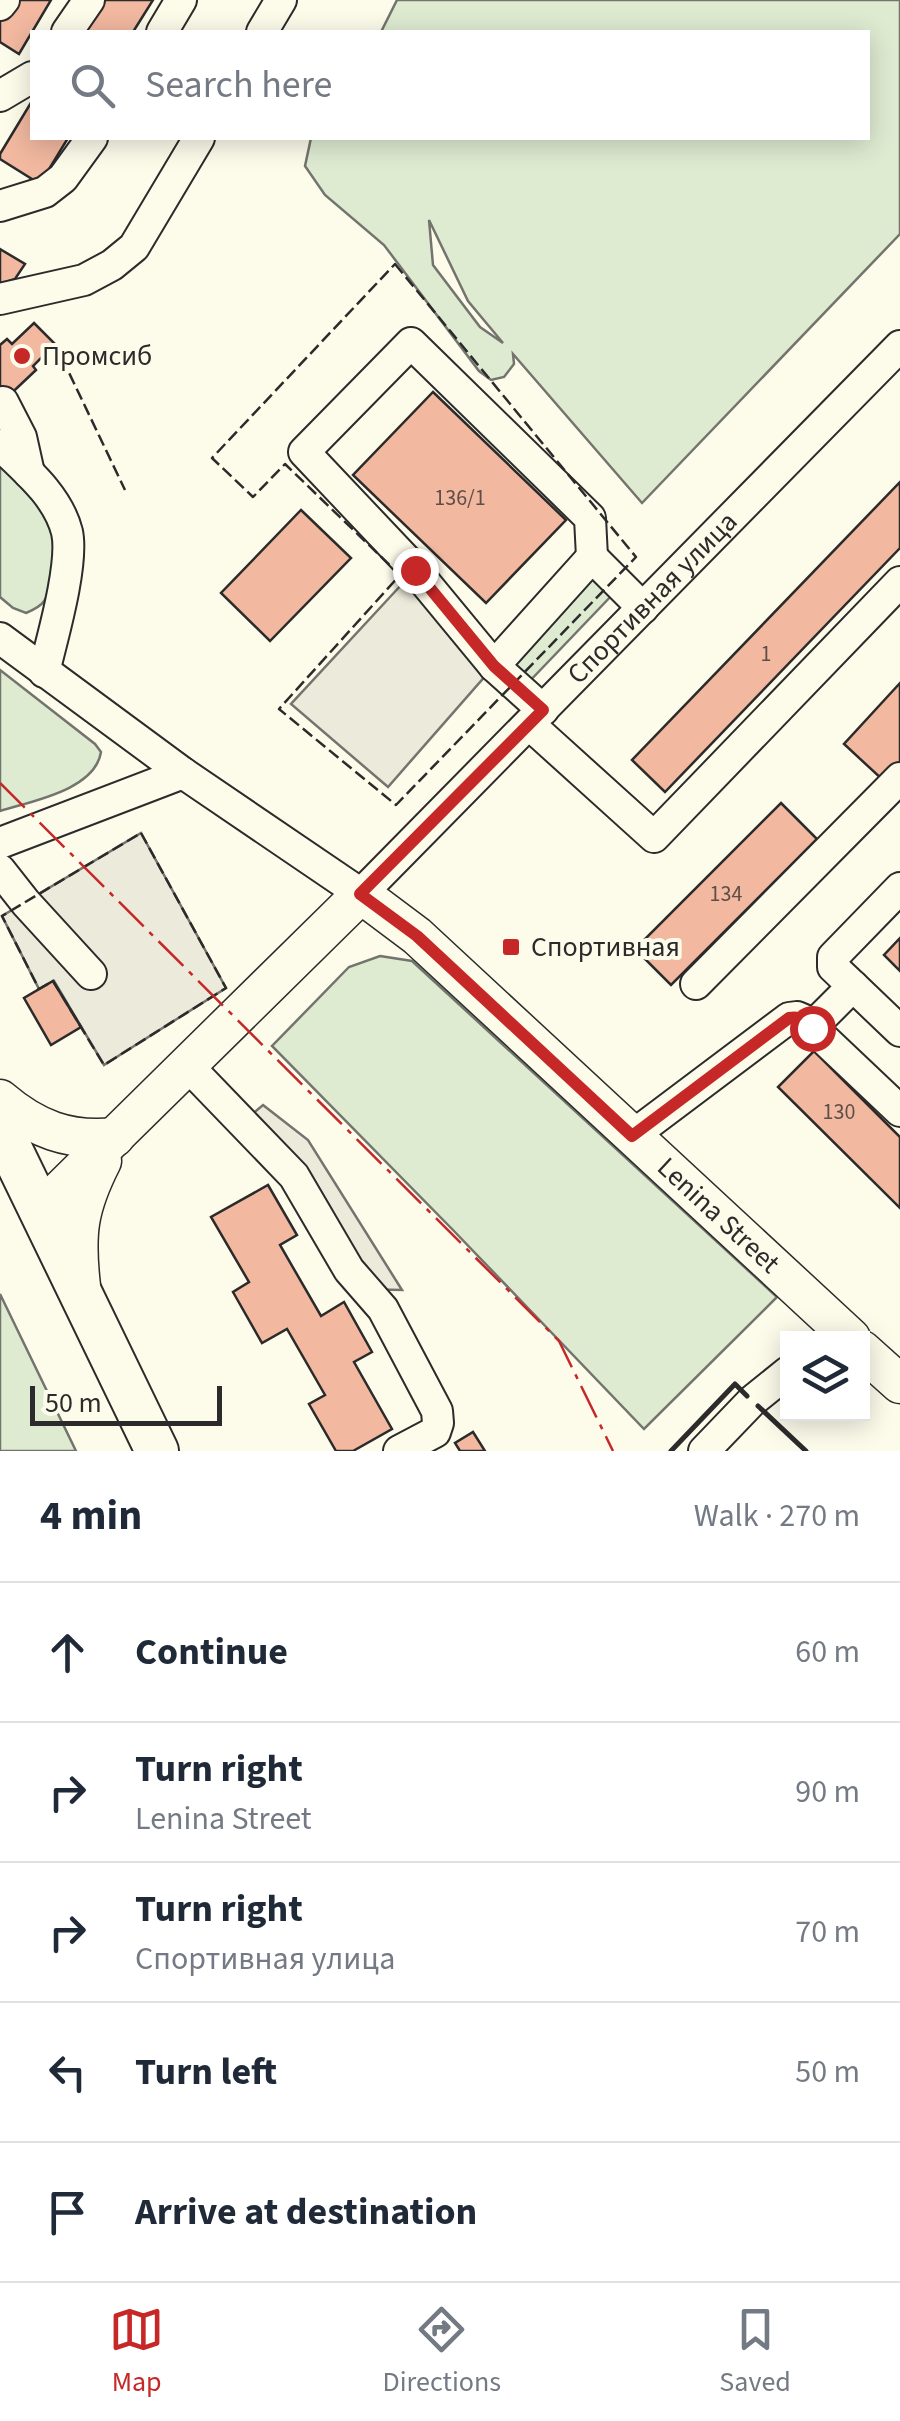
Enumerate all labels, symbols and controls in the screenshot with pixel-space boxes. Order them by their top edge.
search box [30,30,870,140]
icon: search [65,58,120,113]
text: Search here [145,58,332,112]
place label: Промсиб [42,336,152,376]
marker: Промсиб [11,345,33,367]
house number: 136/1 [434,482,486,514]
street label: Спортивная улица [558,503,746,693]
route end [393,548,439,594]
house number: 1 [761,638,771,670]
house number: 134 [710,878,742,910]
place label: Спортивная [531,927,680,967]
marker: Спортивная [500,936,522,958]
route start [790,1006,836,1052]
house number: 130 [823,1096,855,1128]
street label: Lenina Street [648,1148,789,1283]
map controls [780,1331,870,1421]
button: layers [780,1331,870,1421]
scale bar [30,1381,222,1426]
text: 50 m [45,1383,102,1423]
text: 4 min [40,1486,142,1546]
text: Walk · 270 m [694,1493,860,1539]
icon: ahead [40,1625,95,1680]
text: Continue [135,1625,288,1679]
text: 60 m [795,1629,860,1675]
text: Turn right [135,1742,303,1796]
icon: right [40,1765,95,1820]
text: 90 m [795,1769,860,1815]
text: Lenina Street [135,1796,312,1842]
text: Turn right [135,1882,303,1936]
icon: right [40,1905,95,1960]
text: 70 m [795,1909,860,1955]
text: Спортивная улица [135,1936,395,1982]
icon: left [40,2045,95,2100]
text: Turn left [135,2045,277,2099]
text: 50 m [795,2049,860,2095]
icon: arrive [40,2185,95,2240]
text: Arrive at destination [135,2185,477,2239]
tab: Map [109,2302,164,2402]
tab: Directions [383,2302,501,2402]
tab: Saved [719,2302,791,2402]

